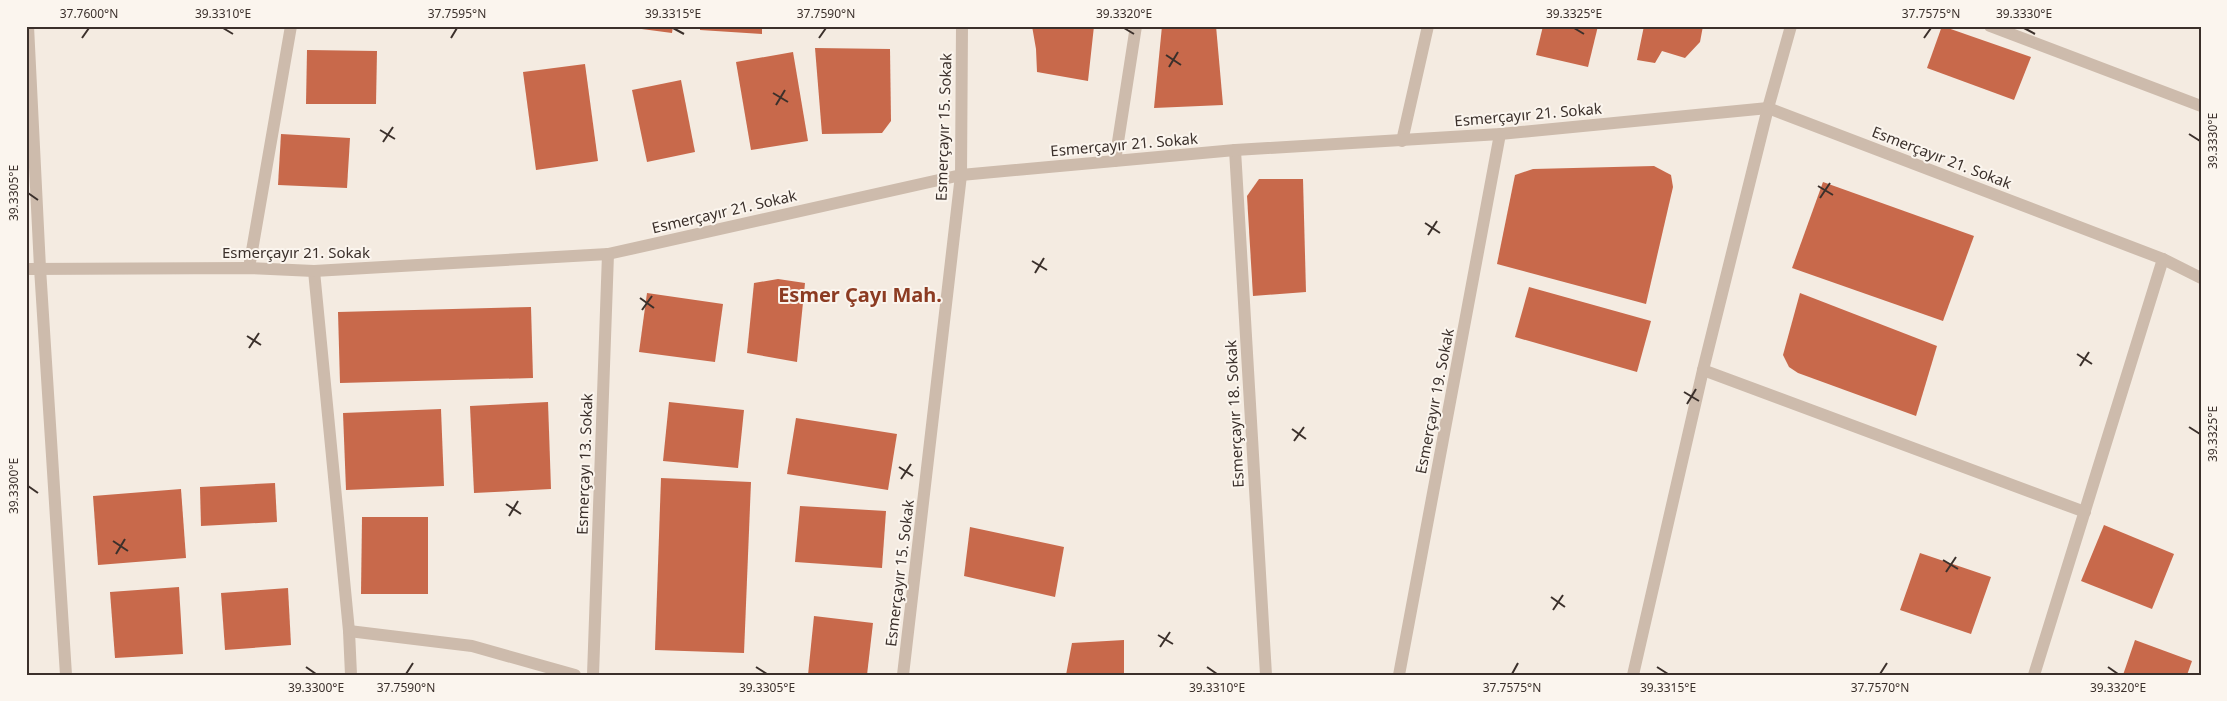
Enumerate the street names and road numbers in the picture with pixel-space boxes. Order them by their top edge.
street label: Esmerçayır 15. Sokak [930,53,956,201]
street label: Esmerçayır 21. Sokak [1453,98,1603,130]
street label: Esmerçayır 21. Sokak [1869,121,2015,193]
street label: Esmerçayır 21. Sokak [1049,128,1199,160]
street label: Esmerçayır 21. Sokak [650,185,798,237]
street label: Esmerçayır 21. Sokak [222,242,370,262]
street label: Esmerçayır 19. Sokak [1410,326,1458,476]
street label: Esmerçayır 18. Sokak [1220,340,1248,488]
street label: Esmerçayı 13. Sokak [572,393,596,535]
street label: Esmerçayır 15. Sokak [880,498,918,648]

